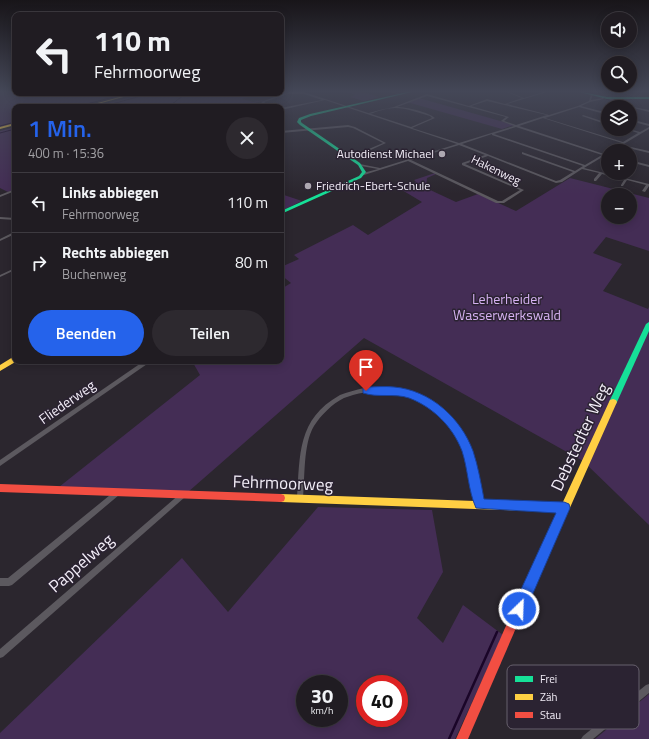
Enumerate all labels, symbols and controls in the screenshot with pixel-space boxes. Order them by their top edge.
map controls [601,12,637,224]
button: sound [601,12,637,48]
text: 110 m [94,19,171,62]
icon: left [28,28,80,80]
button: search [601,56,637,92]
text: Fehrmoorweg [94,58,200,85]
button: layers [601,100,637,136]
text: 1 Min. [28,110,92,146]
button: close [226,117,268,159]
text: 400 m · 15:36 [28,143,104,163]
place label: Autodienst Michael [337,144,434,163]
button: + [601,144,637,180]
marker: Autodienst Michael [437,149,447,159]
street label: Hakenweg [468,149,524,190]
place label: Friedrich-Ebert-Schule [316,176,430,195]
text: Links abbiegen [62,181,159,204]
marker: Friedrich-Ebert-Schule [303,181,313,191]
button: − [601,188,637,224]
text: 110 m [227,191,268,214]
icon: left [28,192,50,214]
text: Fehrmoorweg [62,204,139,224]
text: Rechts abbiegen [62,241,169,264]
text: 80 m [235,251,268,274]
icon: right [28,252,50,274]
text: Buchenweg [62,264,126,284]
park label: Leherheider Wasserwerkswald [453,288,561,325]
button: Beenden [28,310,144,356]
button: Teilen [152,310,268,356]
pin [349,350,383,391]
icon: arrive [355,356,377,378]
street label: Fliederweg [34,374,99,429]
street label: Debstedter Weg [544,379,616,495]
street label: Fehrmoorweg [232,468,334,498]
street label: Pappelweg [43,527,120,599]
position arrow [498,588,540,630]
legend [507,665,639,729]
text: Frei [540,671,557,687]
speed limit sign: 40 [356,675,408,727]
text: 30 [311,680,333,711]
text: Zäh [540,689,557,705]
text: km/h [311,703,333,718]
text: Stau [540,707,561,723]

